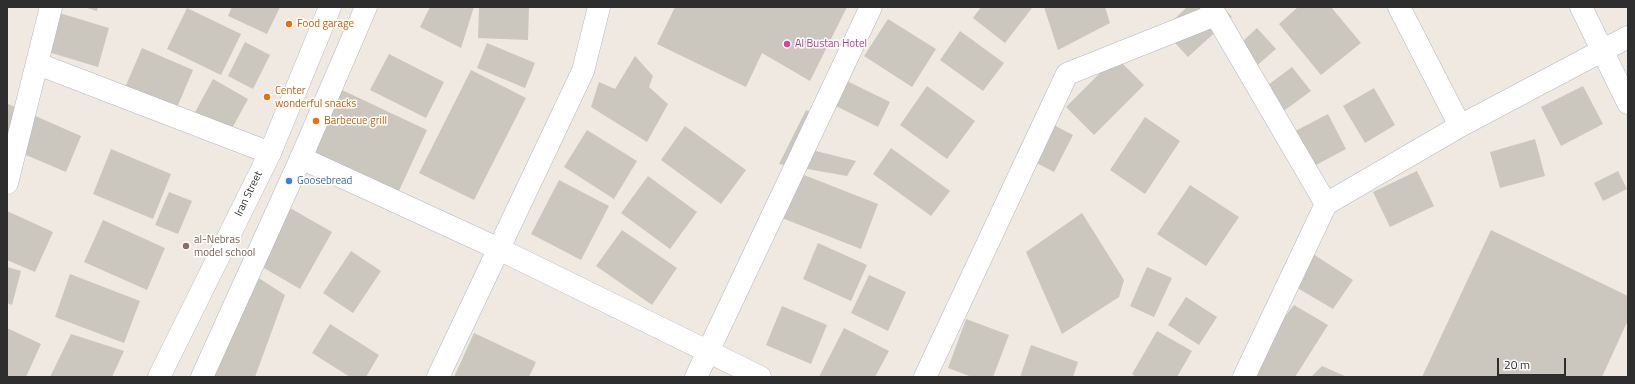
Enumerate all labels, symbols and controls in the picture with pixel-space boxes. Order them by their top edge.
place label: Food garage [297,17,354,31]
marker: Food garage [284,19,294,29]
place label: Al Bustan Hotel [795,37,867,51]
marker: Al Bustan Hotel [782,39,792,49]
place label: Center wonderful snacks [275,84,356,110]
marker: Center wonderful snacks [262,92,272,102]
place label: Barbecue grill [324,114,387,128]
marker: Barbecue grill [311,116,321,126]
street label: Iran Street [232,169,266,219]
place label: Goosebread [297,174,352,188]
marker: Goosebread [284,176,294,186]
place label: al-Nebras model school [194,233,255,259]
marker: al-Nebras model school [181,241,191,251]
scale bar [1499,350,1568,376]
text: 20 m [1504,355,1530,374]

